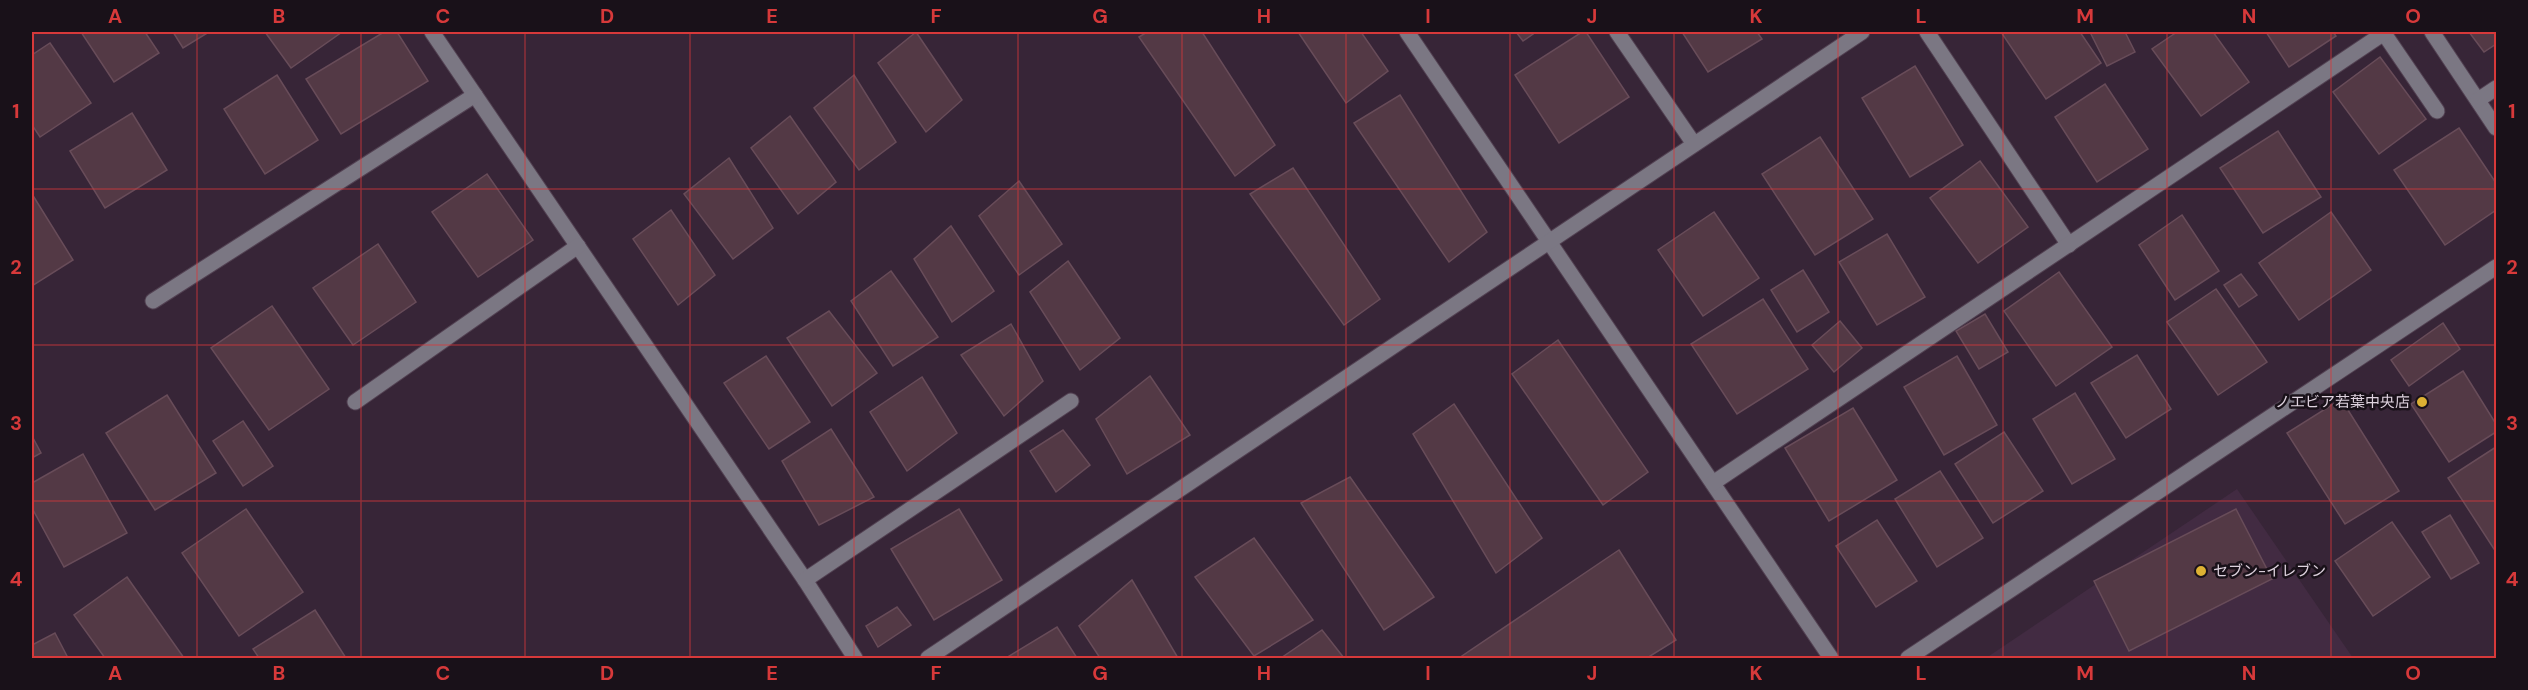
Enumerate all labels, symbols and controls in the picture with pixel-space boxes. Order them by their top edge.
text: A [108,3,122,29]
text: B [273,3,285,29]
text: C [436,3,450,29]
text: D [600,3,614,29]
text: E [766,3,778,29]
text: F [930,3,942,29]
text: G [1092,3,1108,29]
text: H [1257,3,1271,29]
text: I [1425,3,1431,29]
text: J [1587,3,1597,29]
text: K [1749,3,1763,29]
text: L [1915,3,1927,29]
text: M [2076,3,2094,29]
text: N [2242,3,2256,29]
text: O [2405,3,2421,29]
text: 1 [12,98,20,124]
text: 1 [2508,98,2516,124]
text: 2 [10,254,22,280]
text: 2 [2506,254,2518,280]
place label: ノエビア若葉中央店 [2275,392,2410,412]
marker: ノエビア若葉中央店 [2415,395,2429,409]
text: 3 [10,410,22,436]
text: 3 [2506,410,2518,436]
place label: セブン-イレブン [2213,561,2326,581]
marker: セブン-イレブン [2194,564,2208,578]
text: 4 [10,566,23,592]
text: 4 [2506,566,2519,592]
text: A [108,660,122,686]
text: B [273,660,285,686]
text: C [436,660,450,686]
text: D [600,660,614,686]
text: E [766,660,778,686]
text: F [930,660,942,686]
text: G [1092,660,1108,686]
text: H [1257,660,1271,686]
text: I [1425,660,1431,686]
text: J [1587,660,1597,686]
text: K [1749,660,1763,686]
text: L [1915,660,1927,686]
text: M [2076,660,2094,686]
text: N [2242,660,2256,686]
text: O [2405,660,2421,686]

